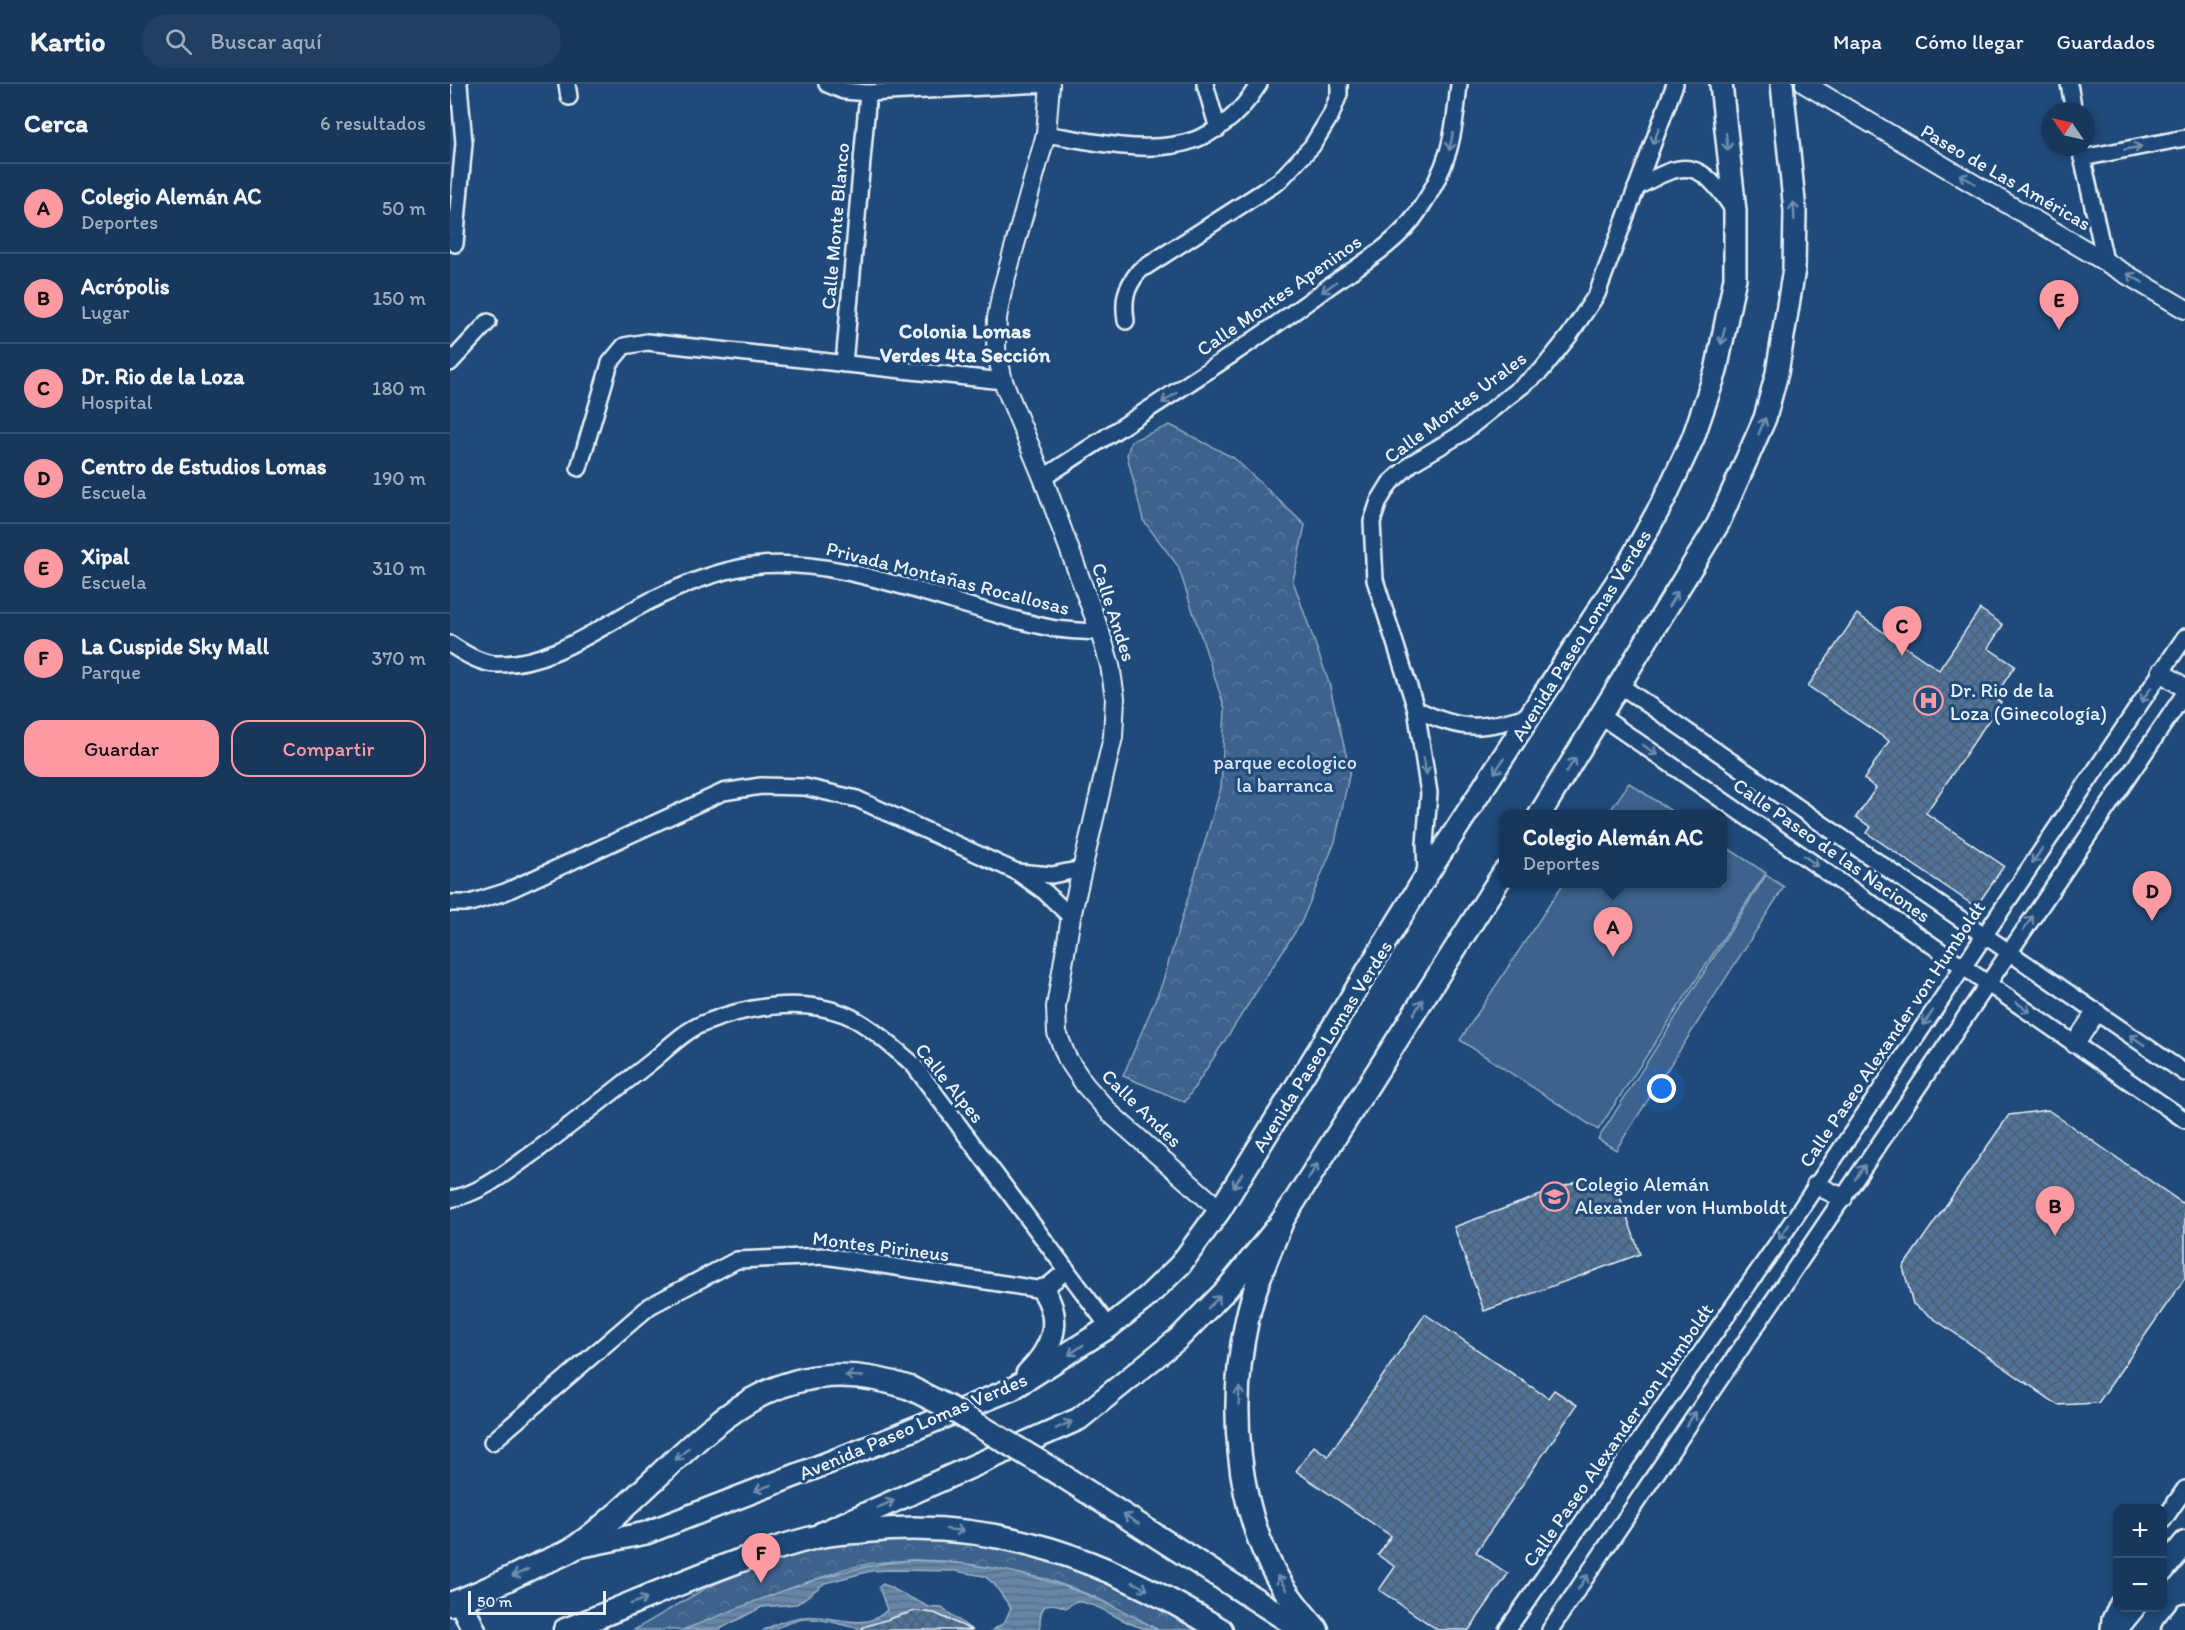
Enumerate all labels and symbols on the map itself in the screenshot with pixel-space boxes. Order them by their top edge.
north arrow [2041,102,2095,156]
street label: Paseo de Las Américas [1917,119,2095,236]
one-way arrow [1650,126,1661,145]
one-way arrow [1445,132,1456,151]
one-way arrow [1722,132,1733,152]
street label: Calle Monte Blanco [816,142,854,310]
one-way arrow [2123,142,2143,153]
one-way arrow [1959,173,1976,185]
one-way arrow [1789,201,1800,221]
street label: Calle Montes Apeninos [1192,229,1366,361]
one-way arrow [2127,272,2144,284]
pin: E [2040,280,2078,330]
one-way arrow [1322,281,1338,293]
district label: Colonia Lomas Verdes 4ta Sección [880,318,1050,367]
one-way arrow [1717,325,1728,345]
street label: Calle Montes Urales [1379,346,1531,468]
one-way arrow [1160,391,1177,404]
one-way arrow [1757,417,1768,435]
street label: Avenida Paseo Lomas Verdes [1506,525,1656,745]
street label: Privada Montañas Rocallosas [824,536,1072,620]
street label: Calle Andes [1087,560,1141,664]
one-way arrow [1668,591,1680,608]
pin: C [1882,606,1922,656]
place label: Dr. Rio de la Loza (Ginecología) [1950,678,2107,725]
hospital icon: Dr. Rio de la Loza (Ginecología) [1913,685,1945,717]
one-way arrow [2140,686,2152,702]
one-way arrow [1642,744,1658,756]
park label: parque ecologico la barranca [1213,750,1357,797]
one-way arrow [1420,756,1431,776]
one-way arrow [1566,757,1578,774]
one-way arrow [1493,758,1505,774]
street label: Calle Paseo de las Naciones [1729,773,1935,927]
one-way arrow [2031,848,2043,864]
one-way arrow [1802,855,1818,867]
pin: D [2132,872,2172,921]
street label: Calle Paseo Alexander von Humboldt [1794,896,1990,1172]
pin: A [1594,908,1632,957]
one-way arrow [2022,915,2034,932]
street label: Avenida Paseo Lomas Verdes [1247,936,1397,1156]
one-way arrow [1412,999,1424,1016]
one-way arrow [2014,1001,2031,1013]
one-way arrow [1922,1009,1934,1026]
one-way arrow [2129,1034,2145,1046]
street label: Calle Alpes [910,1038,990,1128]
street label: Calle Andes [1097,1064,1187,1152]
your location [1647,1074,1676,1103]
one-way arrow [1308,1163,1320,1180]
one-way arrow [1855,1164,1867,1181]
one-way arrow [1232,1171,1244,1188]
place label: Colegio Alemán Alexander von Humboldt [1575,1172,1787,1219]
school or university icon: Colegio Alemán Alexander von Humboldt [1538,1180,1570,1212]
pin: B [2036,1186,2074,1236]
one-way arrow [1778,1224,1791,1241]
street label: Montes Pirineus [811,1226,951,1266]
one-way arrow [1207,1295,1221,1310]
street label: Calle Paseo Alexander von Humboldt [1517,1299,1719,1571]
one-way arrow [1069,1344,1085,1356]
street label: Avenida Paseo Lomas Verdes [795,1367,1031,1485]
one-way arrow [844,1370,864,1381]
one-way arrow [1233,1386,1244,1406]
one-way arrow [1685,1412,1697,1428]
one-way arrow [1054,1419,1072,1431]
one-way arrow [675,1446,690,1460]
one-way arrow [754,1483,772,1494]
one-way arrow [876,1498,894,1510]
one-way arrow [1123,1513,1139,1525]
one-way arrow [945,1524,965,1535]
pin: F [742,1534,780,1583]
one-way arrow [512,1568,530,1580]
one-way arrow [1577,1574,1589,1590]
one-way arrow [1275,1575,1287,1592]
one-way arrow [1131,1581,1149,1592]
scale bar [468,1588,606,1616]
one-way arrow [629,1595,648,1606]

